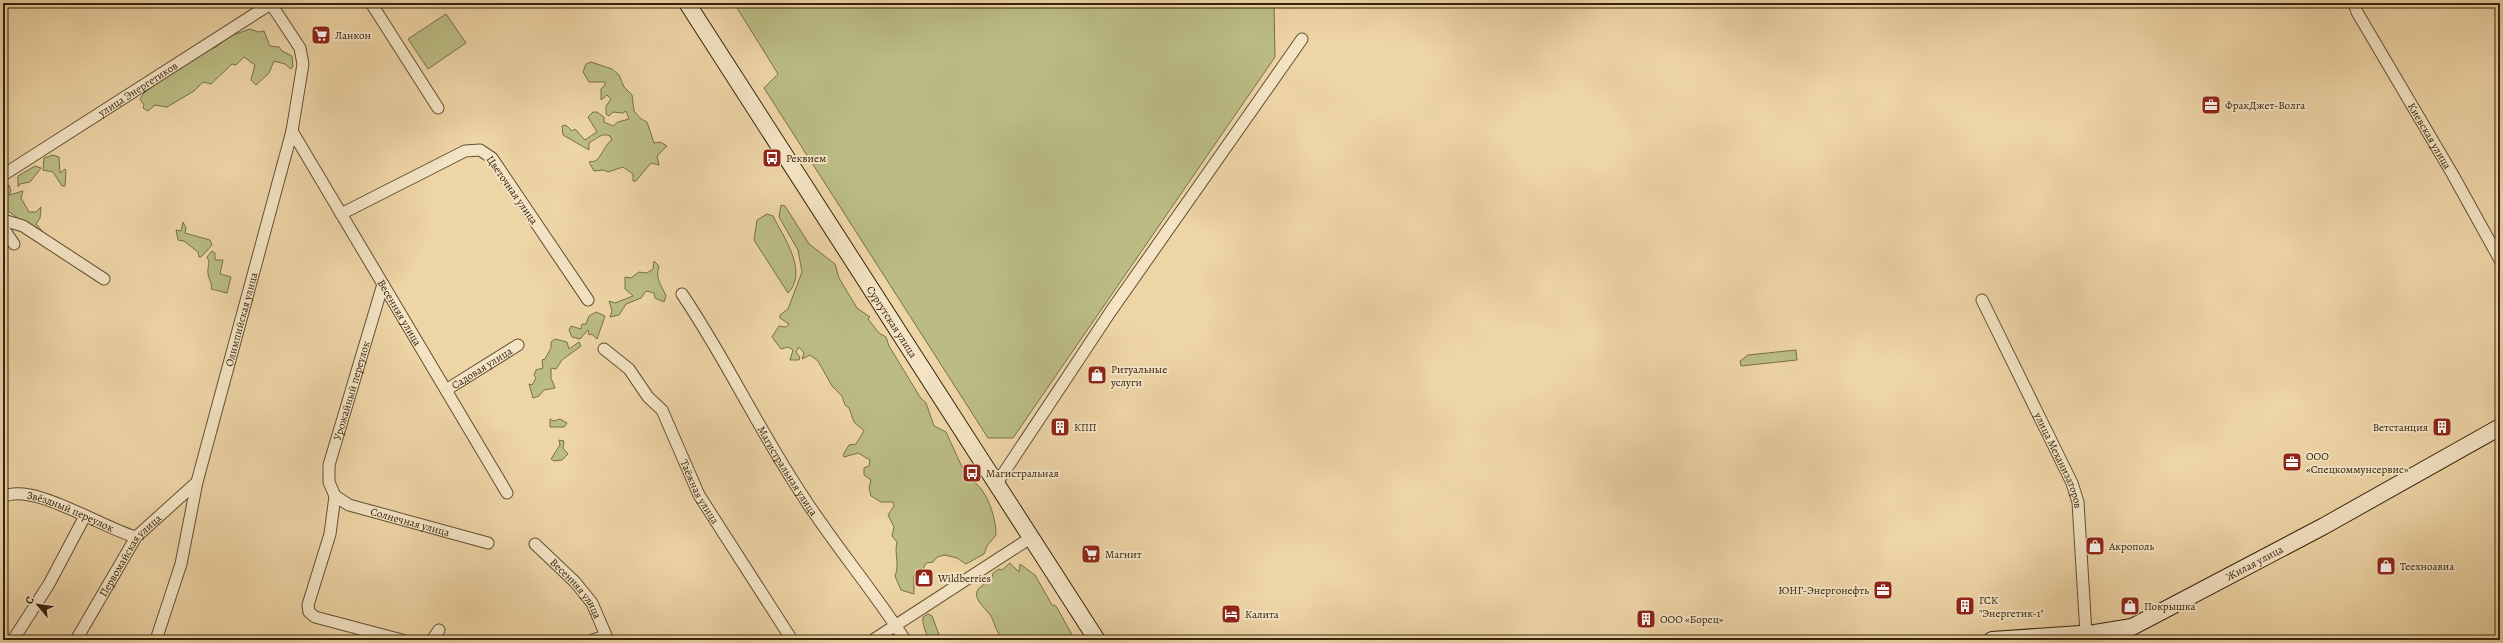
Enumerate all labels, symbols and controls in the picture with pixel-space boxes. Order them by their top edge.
supermarket icon: Ланкон [310,24,332,46]
place label: Ланкон [335,28,371,43]
street label: улица Энергетиков [94,58,180,120]
office icon: ФракДжет-Волга [2200,94,2222,116]
place label: ФракДжет-Волга [2225,98,2306,113]
street label: Киевская улица [2404,100,2456,172]
bus stop icon: Реквием [761,147,783,169]
place label: Реквием [786,151,826,166]
street label: Цветочная улица [483,153,542,228]
street label: Олимпийская улица [221,270,261,368]
street label: Весенняя улица [374,276,426,349]
street label: Сургутская улица [863,283,921,361]
street label: Урожайный переулок [329,339,373,442]
street label: Садовая улица [448,343,516,392]
place label: Ритуальные услуги [1110,362,1167,390]
shop icon: Ритуальные услуги [1086,364,1108,386]
street label: улица Механизаторов [2030,409,2086,509]
building icon: КПП [1049,416,1071,438]
building icon: Ветстанция [2431,416,2453,438]
place label: КПП [1074,420,1097,435]
place label: Ветстанция [2373,420,2428,435]
street label: Магистральная улица [754,423,822,520]
place label: ООО «Спецкоммунсервис» [2306,449,2409,477]
office icon: ООО «Спецкоммунсервис» [2281,451,2303,473]
street label: Таёжная улица [677,457,723,527]
bus stop icon: Магистральная [961,462,983,484]
place label: Магистральная [986,466,1059,481]
street label: Звёздный переулок [26,487,117,535]
street label: Солнечная улица [369,504,452,540]
street label: Первомайская улица [95,510,165,599]
shop icon: Акрополь [2084,535,2106,557]
place label: Акрополь [2108,539,2155,554]
street label: Жилая улица [2223,541,2286,584]
supermarket icon: Магнит [1080,543,1102,565]
place label: Магнит [1105,547,1142,562]
street label: Весенняя улица [547,555,606,622]
shop icon: Теехноавиа [2375,555,2397,577]
place label: Теехноавиа [2400,559,2455,574]
shop icon: Wildberries [913,567,935,589]
place label: Wildberries [937,571,991,586]
office icon: ЮНГ-Энергонефть [1872,579,1894,601]
place label: ЮНГ-Энергонефть [1778,583,1869,598]
north arrow [18,585,58,625]
place label: ГСК "Энергетик-1" [1979,593,2044,621]
text: С [21,594,38,607]
building icon: ГСК "Энергетик-1" [1954,595,1976,617]
shop icon: Покрышка [2119,595,2141,617]
place label: Покрышка [2144,599,2196,614]
hotel icon: Калита [1220,603,1242,625]
place label: Калита [1245,607,1280,622]
building icon: ООО «Борец» [1635,608,1657,630]
place label: ООО «Борец» [1660,612,1724,627]

